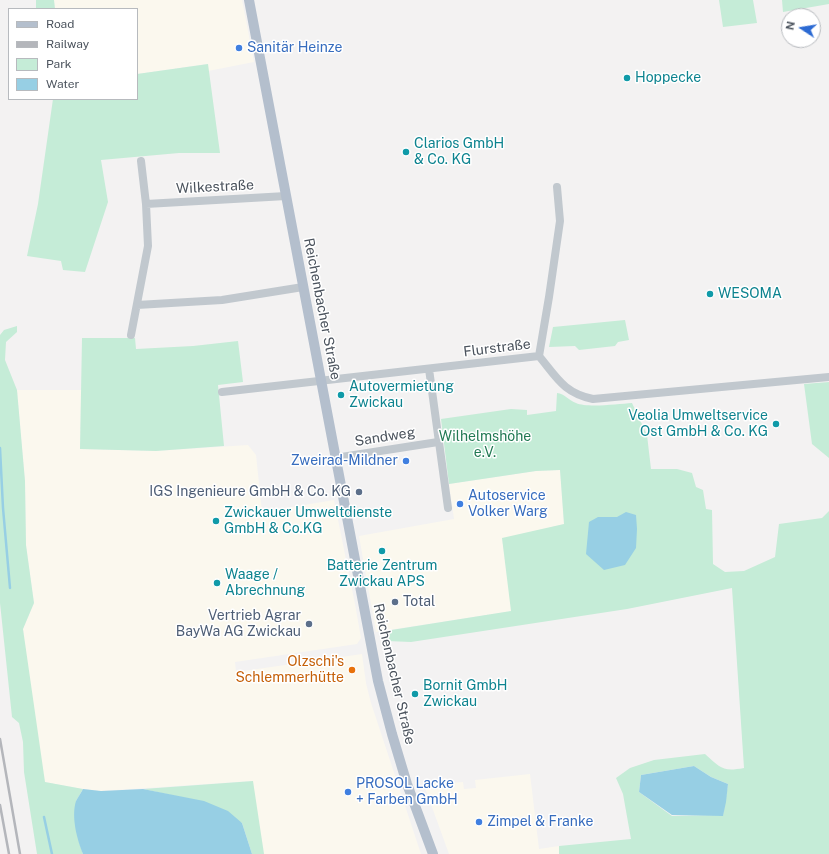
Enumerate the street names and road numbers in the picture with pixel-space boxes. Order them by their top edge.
street label: Wilkestraße [176,177,254,197]
street label: Reichenbacher Straße [300,237,344,381]
street label: Flurstraße [462,336,532,360]
street label: Sandweg [354,424,416,450]
street label: Reichenbacher Straße [370,602,418,746]

